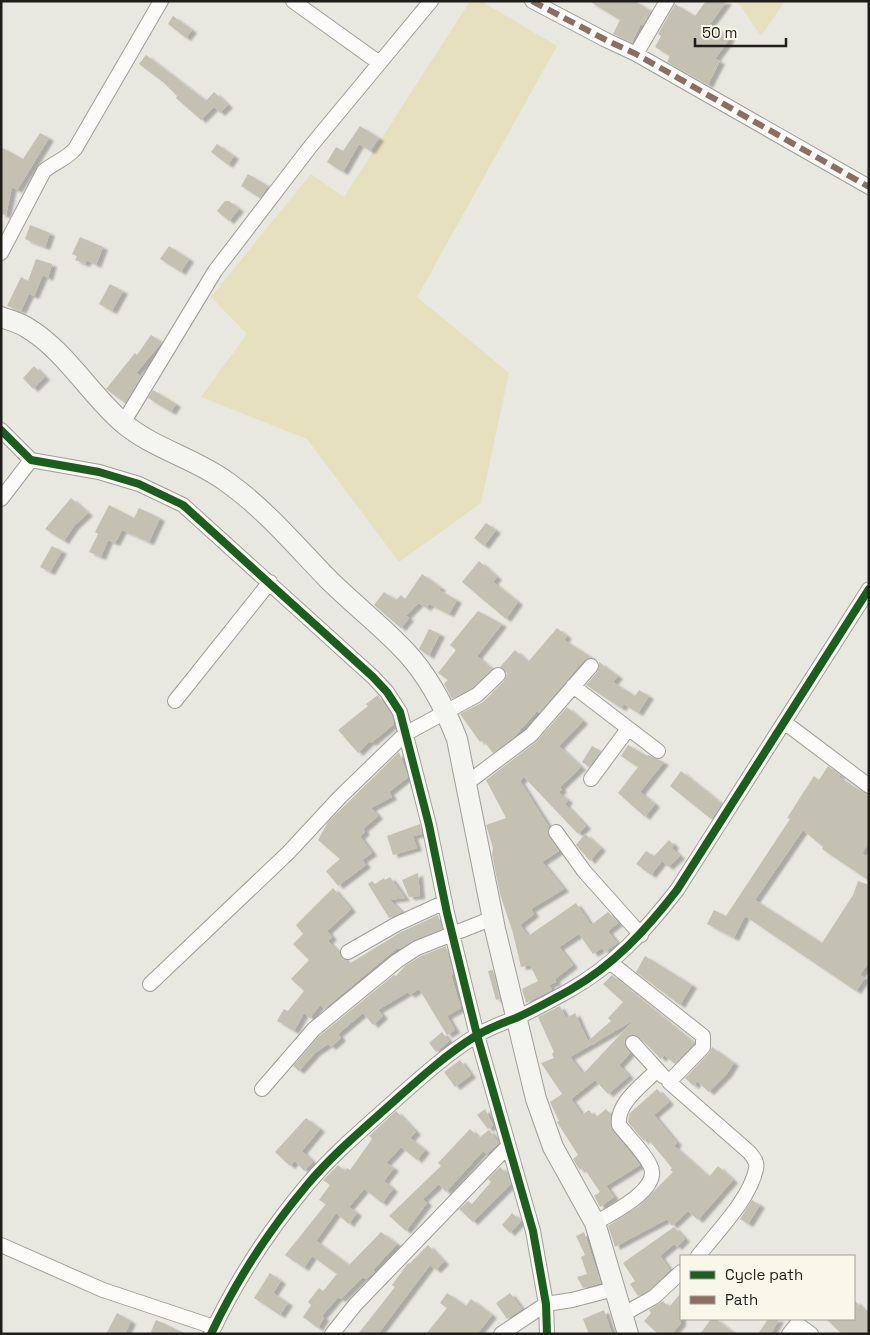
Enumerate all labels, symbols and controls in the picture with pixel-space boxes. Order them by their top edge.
scale bar [695,15,786,47]
text: 50 m [702,23,737,42]
legend [680,1255,855,1320]
text: Cycle path [725,1265,803,1284]
text: Path [725,1290,758,1309]

